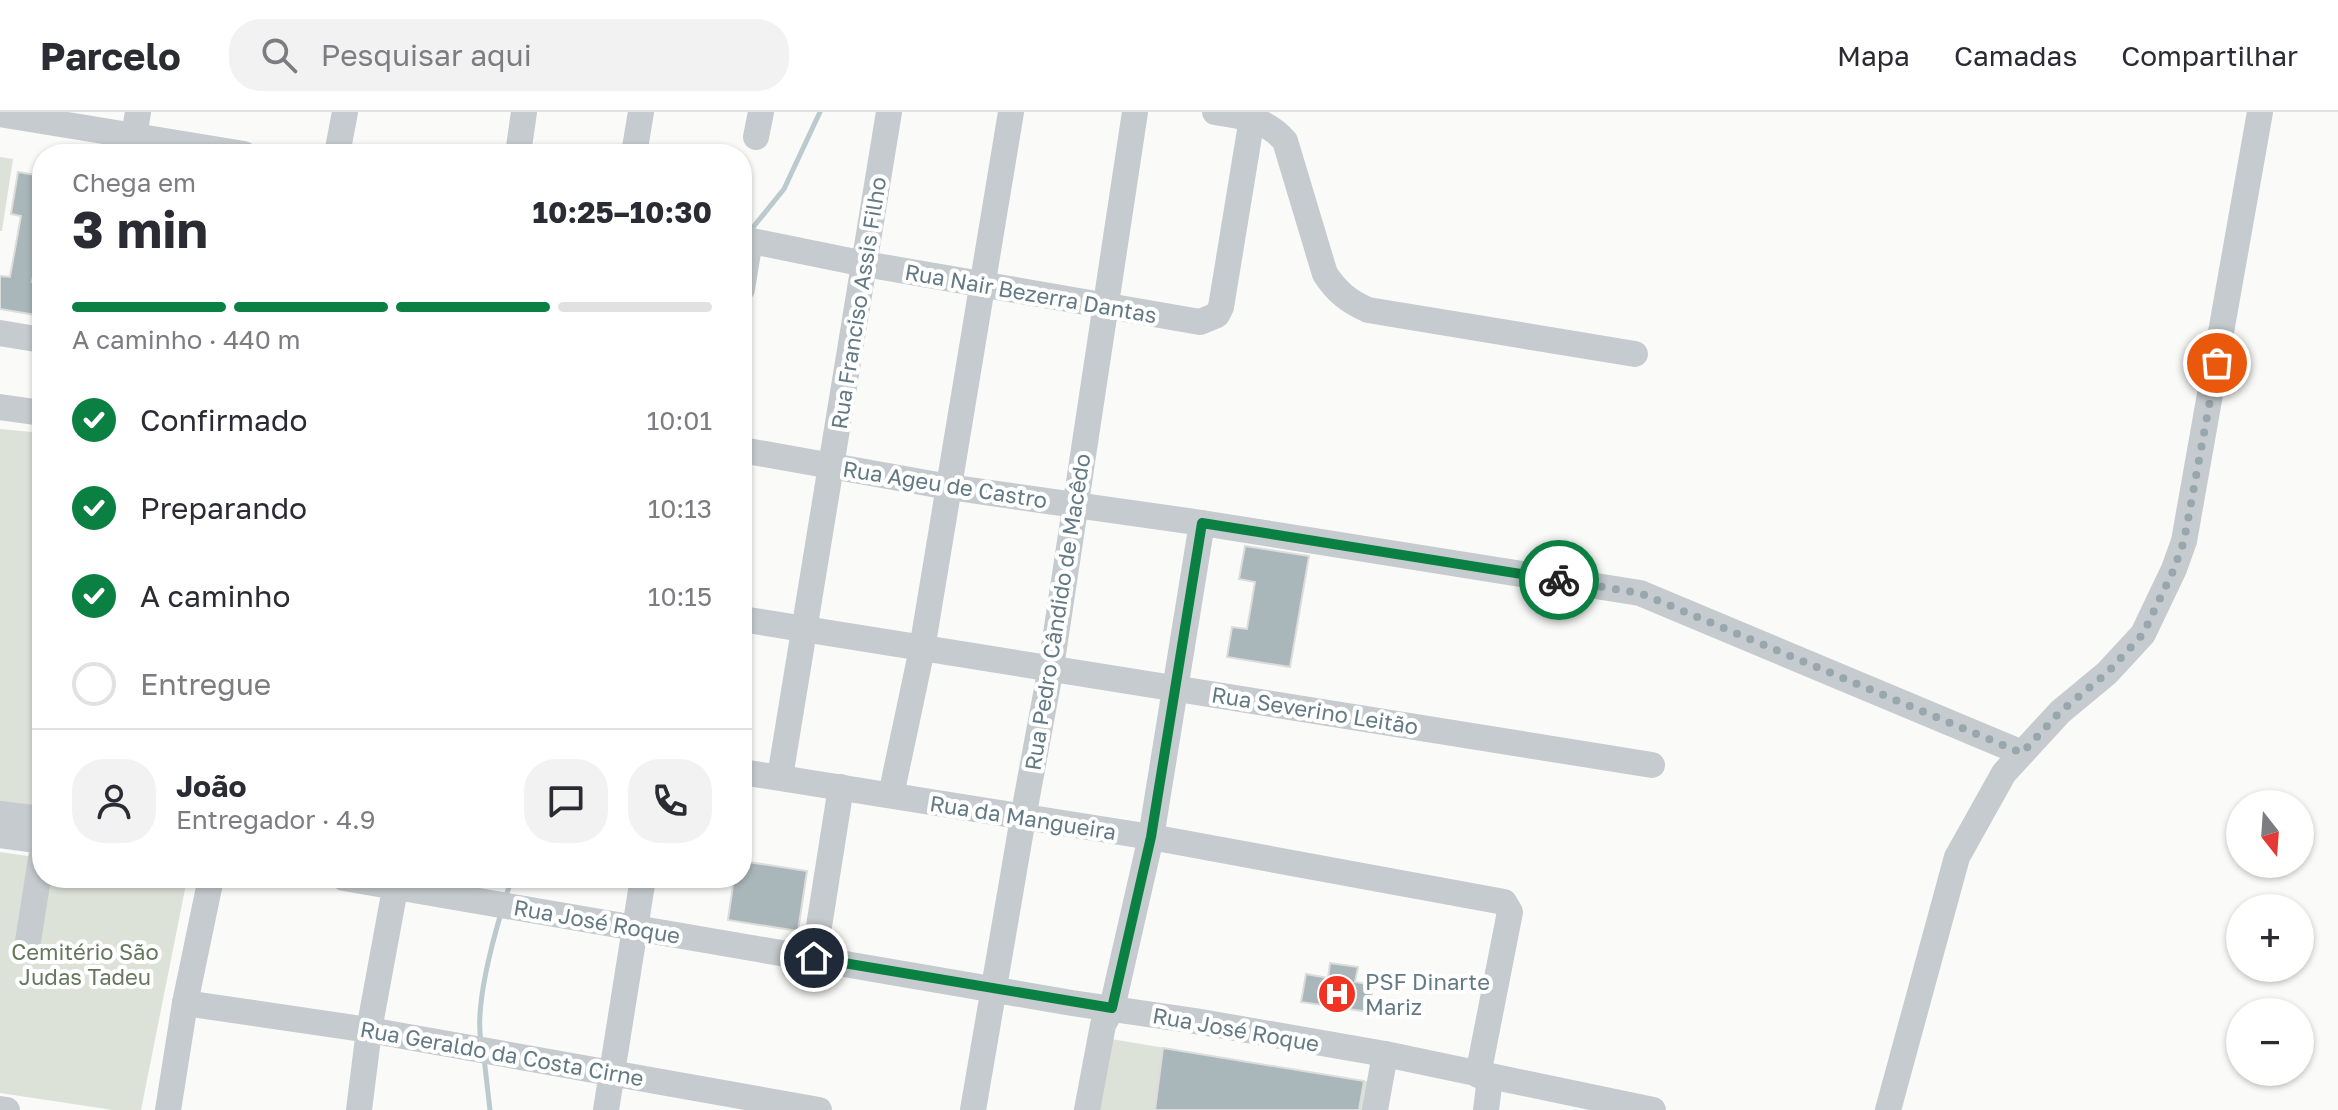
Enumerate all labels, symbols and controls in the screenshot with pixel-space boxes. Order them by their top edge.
search box [229,19,789,91]
text: Parcelo [40,33,181,78]
icon: search [257,33,301,77]
text: Pesquisar aqui [321,37,532,73]
text: Mapa [1837,39,1910,72]
text: Camadas [1954,39,2077,72]
text: Compartilhar [2121,39,2298,72]
text: Chega em [72,167,196,198]
street label: Rua Franciso Assis Filho [825,175,891,431]
text: 10:25–10:30 [533,194,712,230]
text: 3 min [72,197,208,259]
street label: Rua Nair Bezerra Dantas [903,258,1159,328]
text: A caminho · 440 m [72,324,301,355]
pin [2183,329,2251,397]
icon: bag [2195,341,2239,385]
icon: check [72,398,116,442]
text: Confirmado [140,402,308,438]
text: 10:01 [647,405,712,436]
street label: Rua Pedro Cândido de Macêdo [1019,452,1095,772]
street label: Rua Ageu de Castro [841,455,1049,513]
icon: check [72,486,116,530]
text: Preparando [140,490,307,526]
text: 10:13 [648,493,712,524]
courier [1519,540,1599,620]
icon: bike [1537,558,1581,602]
icon: check [72,574,116,618]
text: A caminho [140,578,290,614]
text: 10:15 [648,581,712,612]
text: Entregue [140,666,271,702]
street label: Rua Severino Leitão [1210,680,1420,740]
button: person [72,759,156,843]
button: chat [524,759,608,843]
button: phone [628,759,712,843]
text: João [176,768,247,804]
street label: Rua da Mangueira [928,789,1118,845]
north arrow [2226,790,2314,878]
map controls [2226,790,2314,1086]
text: Entregador · 4.9 [176,804,376,835]
street label: Rua José Roque [512,893,682,949]
button: + [2226,894,2314,982]
pin [780,924,848,992]
icon: home [792,936,836,980]
park label: Cemitério São Judas Tadeu [11,938,159,990]
place label: PSF Dinarte Mariz [1365,968,1490,1020]
hospital icon: PSF Dinarte Mariz [1316,973,1358,1015]
button: − [2226,998,2314,1086]
street label: Rua José Roque [1151,1001,1321,1057]
street label: Rua Geraldo da Costa Cirne [358,1015,646,1091]

